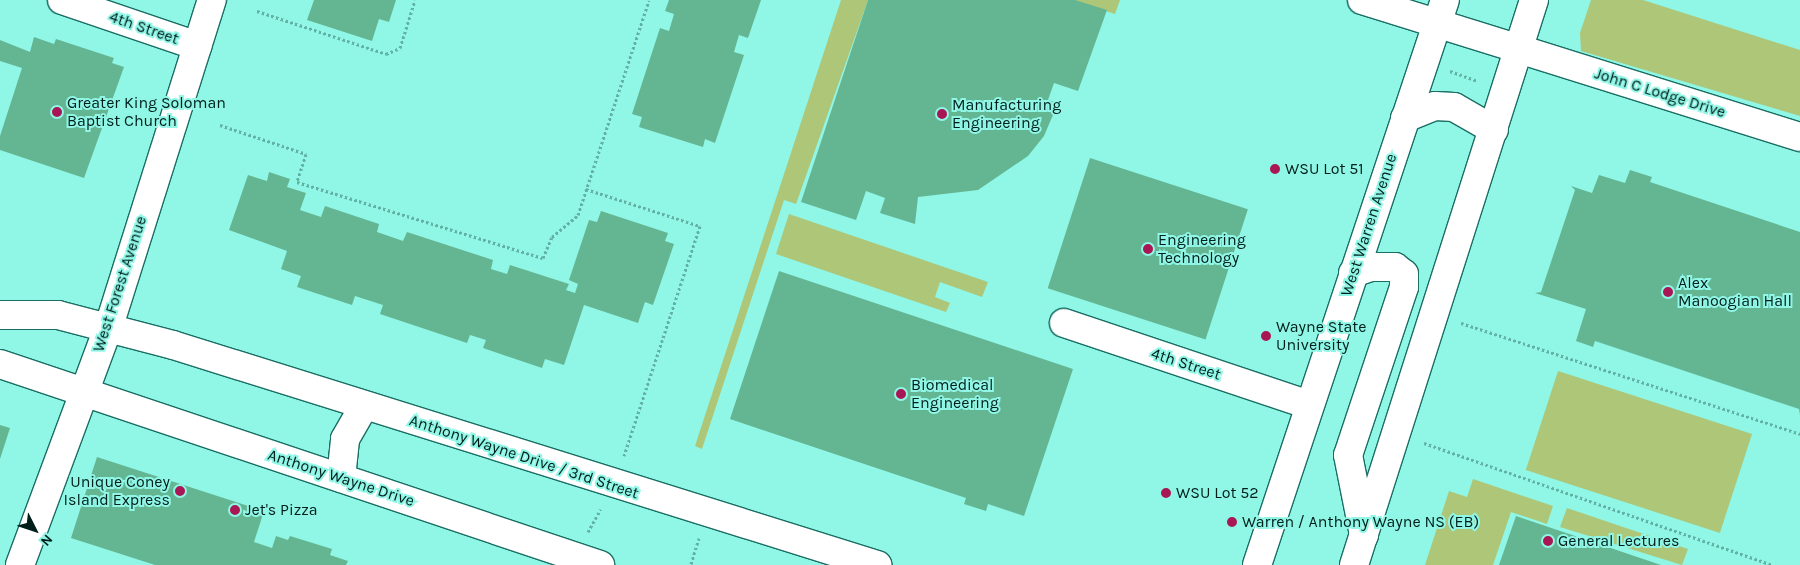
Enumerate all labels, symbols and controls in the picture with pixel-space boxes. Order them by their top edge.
street label: 4th Street [107,7,181,49]
street label: John C Lodge Drive [1592,64,1728,122]
place label: Greater King Soloman Baptist Church [67,93,226,131]
place label: Manufacturing Engineering [952,95,1061,133]
marker: Greater King Soloman Baptist Church [51,106,63,118]
marker: Manufacturing Engineering [936,108,948,120]
street label: West Warren Avenue [1337,151,1401,299]
place label: WSU Lot 51 [1285,159,1364,179]
marker: WSU Lot 51 [1269,163,1281,175]
street label: West Forest Avenue [89,214,151,354]
place label: Engineering Technology [1158,230,1246,268]
marker: Engineering Technology [1142,243,1154,255]
place label: Alex Manoogian Hall [1678,273,1792,311]
marker: Alex Manoogian Hall [1662,286,1674,298]
place label: Wayne State University [1276,317,1366,355]
marker: Wayne State University [1260,330,1272,342]
street label: 4th Street [1149,344,1223,384]
place label: Biomedical Engineering [911,375,999,413]
marker: Biomedical Engineering [895,388,907,400]
street label: Anthony Wayne Drive / 3rd Street [407,411,641,503]
street label: Anthony Wayne Drive [265,445,417,511]
place label: Unique Coney Island Express [64,472,170,510]
place label: WSU Lot 52 [1176,483,1259,503]
marker: Unique Coney Island Express [174,485,186,497]
marker: WSU Lot 52 [1160,487,1172,499]
place label: Jet's Pizza [245,500,318,520]
marker: Jet's Pizza [229,504,241,516]
north arrow [10,505,60,555]
place label: Warren / Anthony Wayne NS (EB) [1242,512,1479,532]
marker: Warren / Anthony Wayne NS (EB) [1226,516,1238,528]
text: N [37,531,56,550]
place label: General Lectures [1558,531,1679,551]
marker: General Lectures [1542,535,1554,547]

